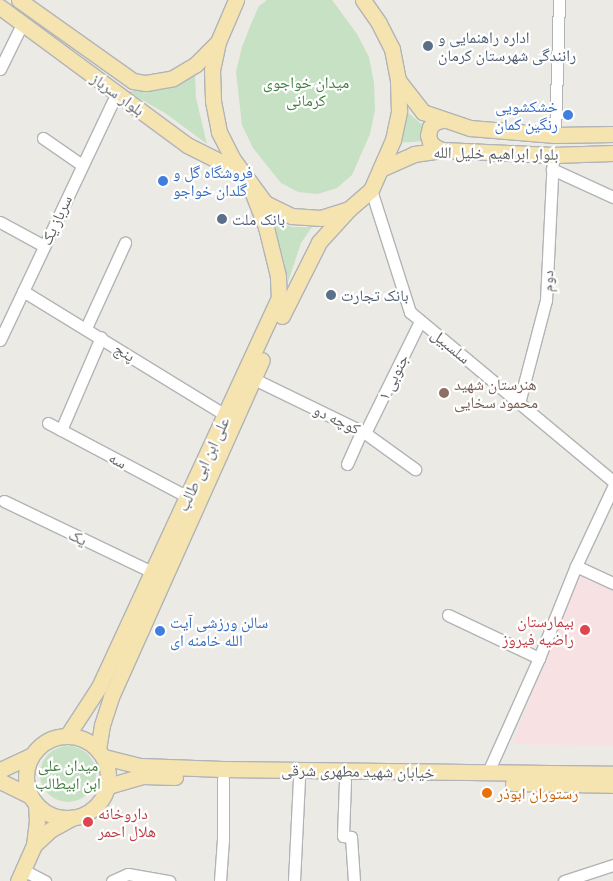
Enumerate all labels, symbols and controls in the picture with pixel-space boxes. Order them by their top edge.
place label: اداره راهنمایی و رانندگی شهرستان کرمان [438,27,576,65]
marker: اداره راهنمایی و رانندگی شهرستان کرمان [422,40,434,52]
street label: بلوار سرباز [88,68,148,120]
park label: میدان خواجوی کرمانی [263,72,349,110]
place label: خشکشویی رنگین کمان [495,96,558,134]
marker: خشکشویی رنگین کمان [562,109,574,121]
street label: بلوار ابراهیم خلیل الله [433,142,559,164]
place label: فروشگاه گل و گلدان خواجو [173,162,253,200]
marker: فروشگاه گل و گلدان خواجو [157,175,169,187]
street label: سرباز یک [36,192,76,248]
place label: بانک ملت [232,209,285,229]
marker: بانک ملت [216,213,228,225]
street label: دوم [537,270,557,292]
place label: بانک تجارت [341,285,409,305]
marker: بانک تجارت [325,289,337,301]
street label: سلسبیل [428,324,474,368]
street label: پنج [111,338,139,366]
street label: جنوبی ۱ [374,351,412,403]
place label: هنرستان شهید محمود سخایی [454,374,538,412]
marker: هنرستان شهید محمود سخایی [438,387,450,399]
street label: کوچه دو [311,400,363,438]
street label: علی ابن ابی طالب [173,414,233,514]
street label: سه [106,447,130,473]
street label: یک [66,524,90,550]
place label: بیمارستان راضیه فیروز [502,611,574,649]
place label: سالن ورزشى آیت الله خامنه اى [170,612,268,650]
marker: بیمارستان راضیه فیروز [578,623,592,637]
marker: سالن ورزشى آیت الله خامنه اى [154,625,166,637]
park label: میدان علی ابن ابیطالب [35,755,101,793]
street label: خیابان شهید مطهری شرقی [281,760,435,782]
place label: رستوران ابوذر [497,783,578,803]
marker: رستوران ابوذر [481,787,493,799]
place label: داروخانه هلال احمر [98,803,156,841]
marker: داروخانه هلال احمر [82,816,94,828]

